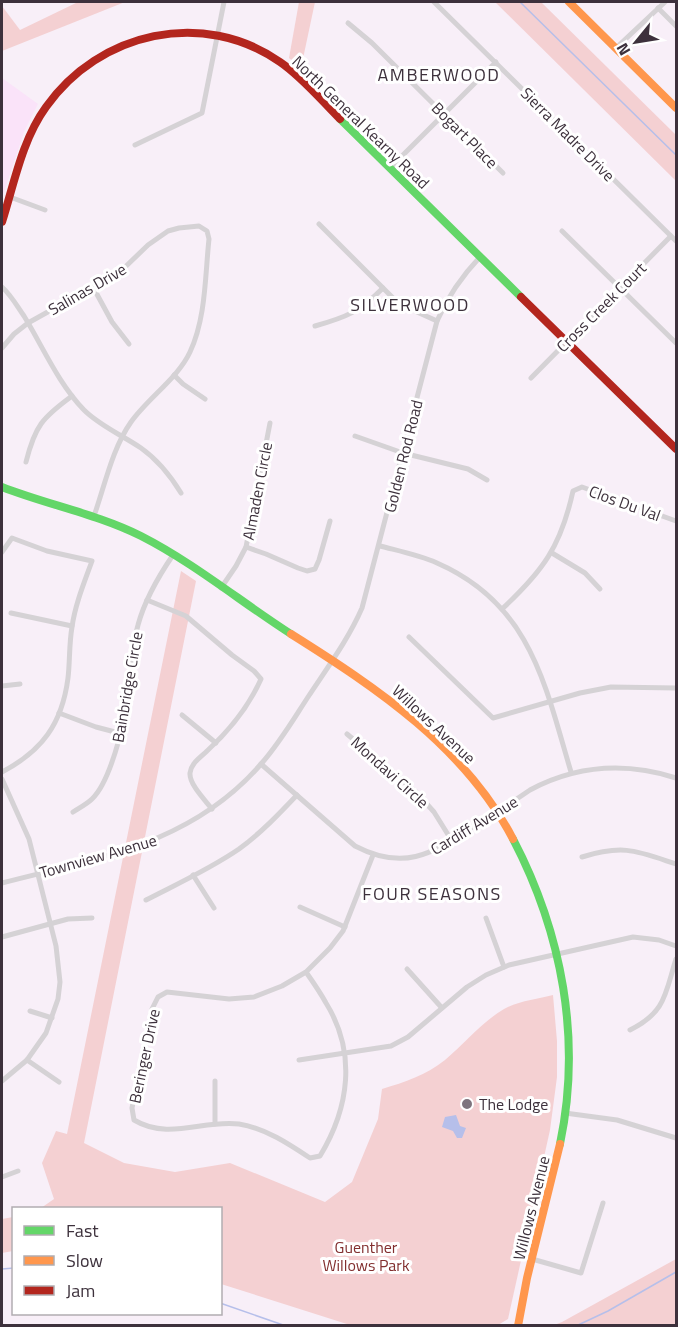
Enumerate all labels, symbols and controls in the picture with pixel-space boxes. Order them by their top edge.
north arrow [606,12,666,72]
text: N [610,39,636,60]
street label: North General Kearny Road [287,50,435,194]
district label: AMBERWOOD [378,61,500,88]
street label: Sierra Madre Drive [515,81,621,187]
street label: Bogart Place [426,96,504,174]
street label: Cross Creek Court [550,256,652,358]
street label: Salinas Drive [44,257,130,321]
district label: SILVERWOOD [350,291,470,318]
street label: Golden Rod Road [377,397,429,515]
street label: Almaden Circle [236,440,278,542]
street label: Clos Du Val [586,479,664,527]
street label: Bainbridge Circle [105,630,149,744]
street label: Willows Avenue [387,679,481,769]
street label: Mondavi Circle [346,730,434,814]
street label: Cardiff Avenue [426,789,522,861]
street label: Townview Avenue [37,828,159,884]
district label: FOUR SEASONS [362,880,502,907]
street label: Beringer Drive [122,1007,166,1105]
place label: The Lodge [479,1092,548,1116]
marker: The Lodge [460,1097,474,1111]
street label: Willows Avenue [506,1153,556,1263]
legend [12,1207,222,1315]
text: Fast [66,1217,99,1244]
park label: Guenther Willows Park [322,1235,410,1277]
text: Slow [66,1247,103,1274]
text: Jam [66,1277,95,1304]

